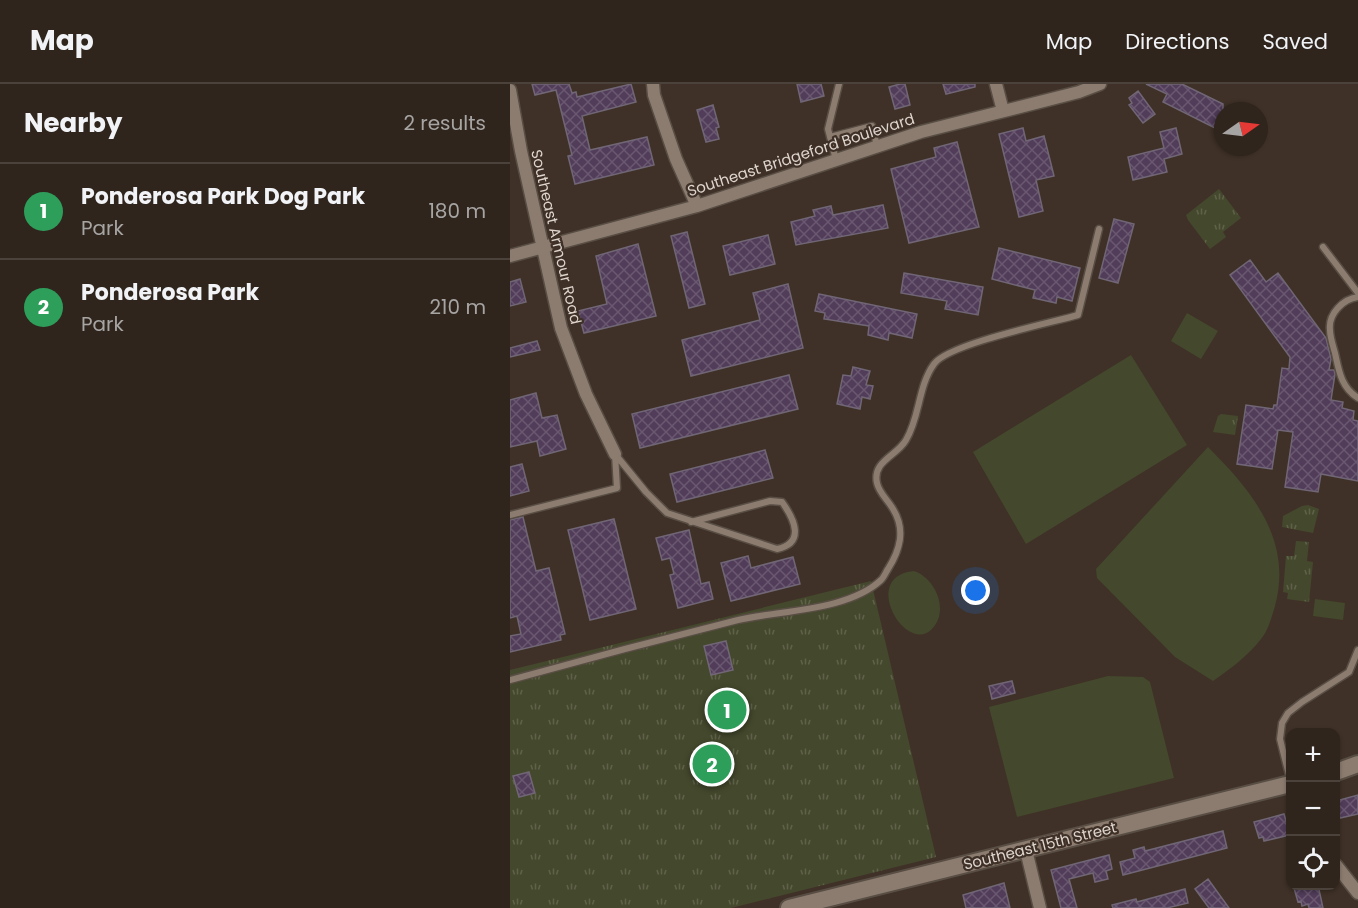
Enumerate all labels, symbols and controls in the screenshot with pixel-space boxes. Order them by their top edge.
text: Map [30,21,94,60]
text: Map [1046,27,1092,56]
text: Directions [1125,27,1229,56]
text: Saved [1262,27,1328,56]
north arrow [1214,102,1268,156]
text: Nearby [24,105,122,141]
street label: Southeast Bridgeford Boulevard [685,108,917,201]
text: 2 results [403,109,486,137]
street label: Southeast Armour Road [526,147,587,326]
text: Ponderosa Park Dog Park [81,181,365,212]
text: 1 [40,197,47,225]
text: 180 m [428,197,486,225]
text: Park [81,214,124,242]
text: Ponderosa Park [81,277,259,308]
text: 2 [38,293,49,321]
text: 210 m [430,293,486,321]
text: Park [81,310,124,338]
your location [961,576,990,605]
pin: 1 [708,688,746,732]
map controls [1286,728,1340,890]
button: + [1286,728,1340,782]
pin: 2 [692,742,732,786]
button: − [1286,782,1340,836]
street label: Southeast 15th Street [961,816,1119,875]
button: locate [1286,836,1340,890]

